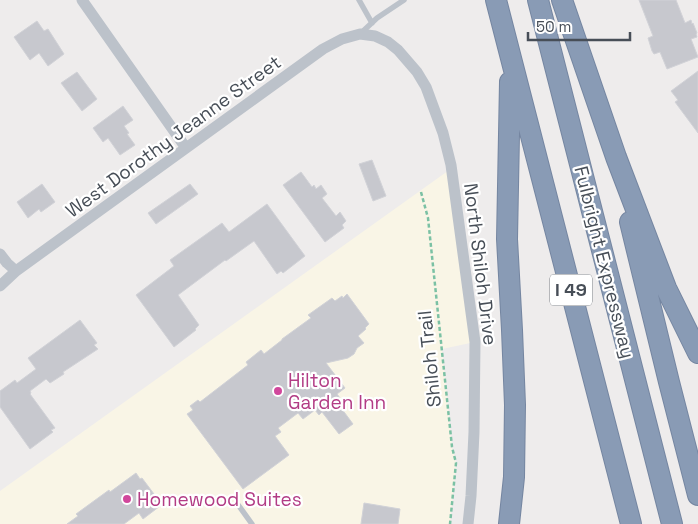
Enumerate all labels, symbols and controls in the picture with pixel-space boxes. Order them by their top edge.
scale bar [528,10,630,42]
text: 50 m [536,17,571,36]
street label: West Dorothy Jeanne Street [60,50,286,223]
street label: Fulbright Expressway [569,163,641,361]
street label: North Shiloh Drive [458,182,503,347]
road number: I 49 [550,274,592,306]
street label: Shiloh Trail [412,309,447,409]
place label: Hilton Garden Inn [288,368,386,415]
marker: Hilton Garden Inn [272,385,284,397]
place label: Homewood Suites [137,487,302,512]
marker: Homewood Suites [121,493,133,505]

